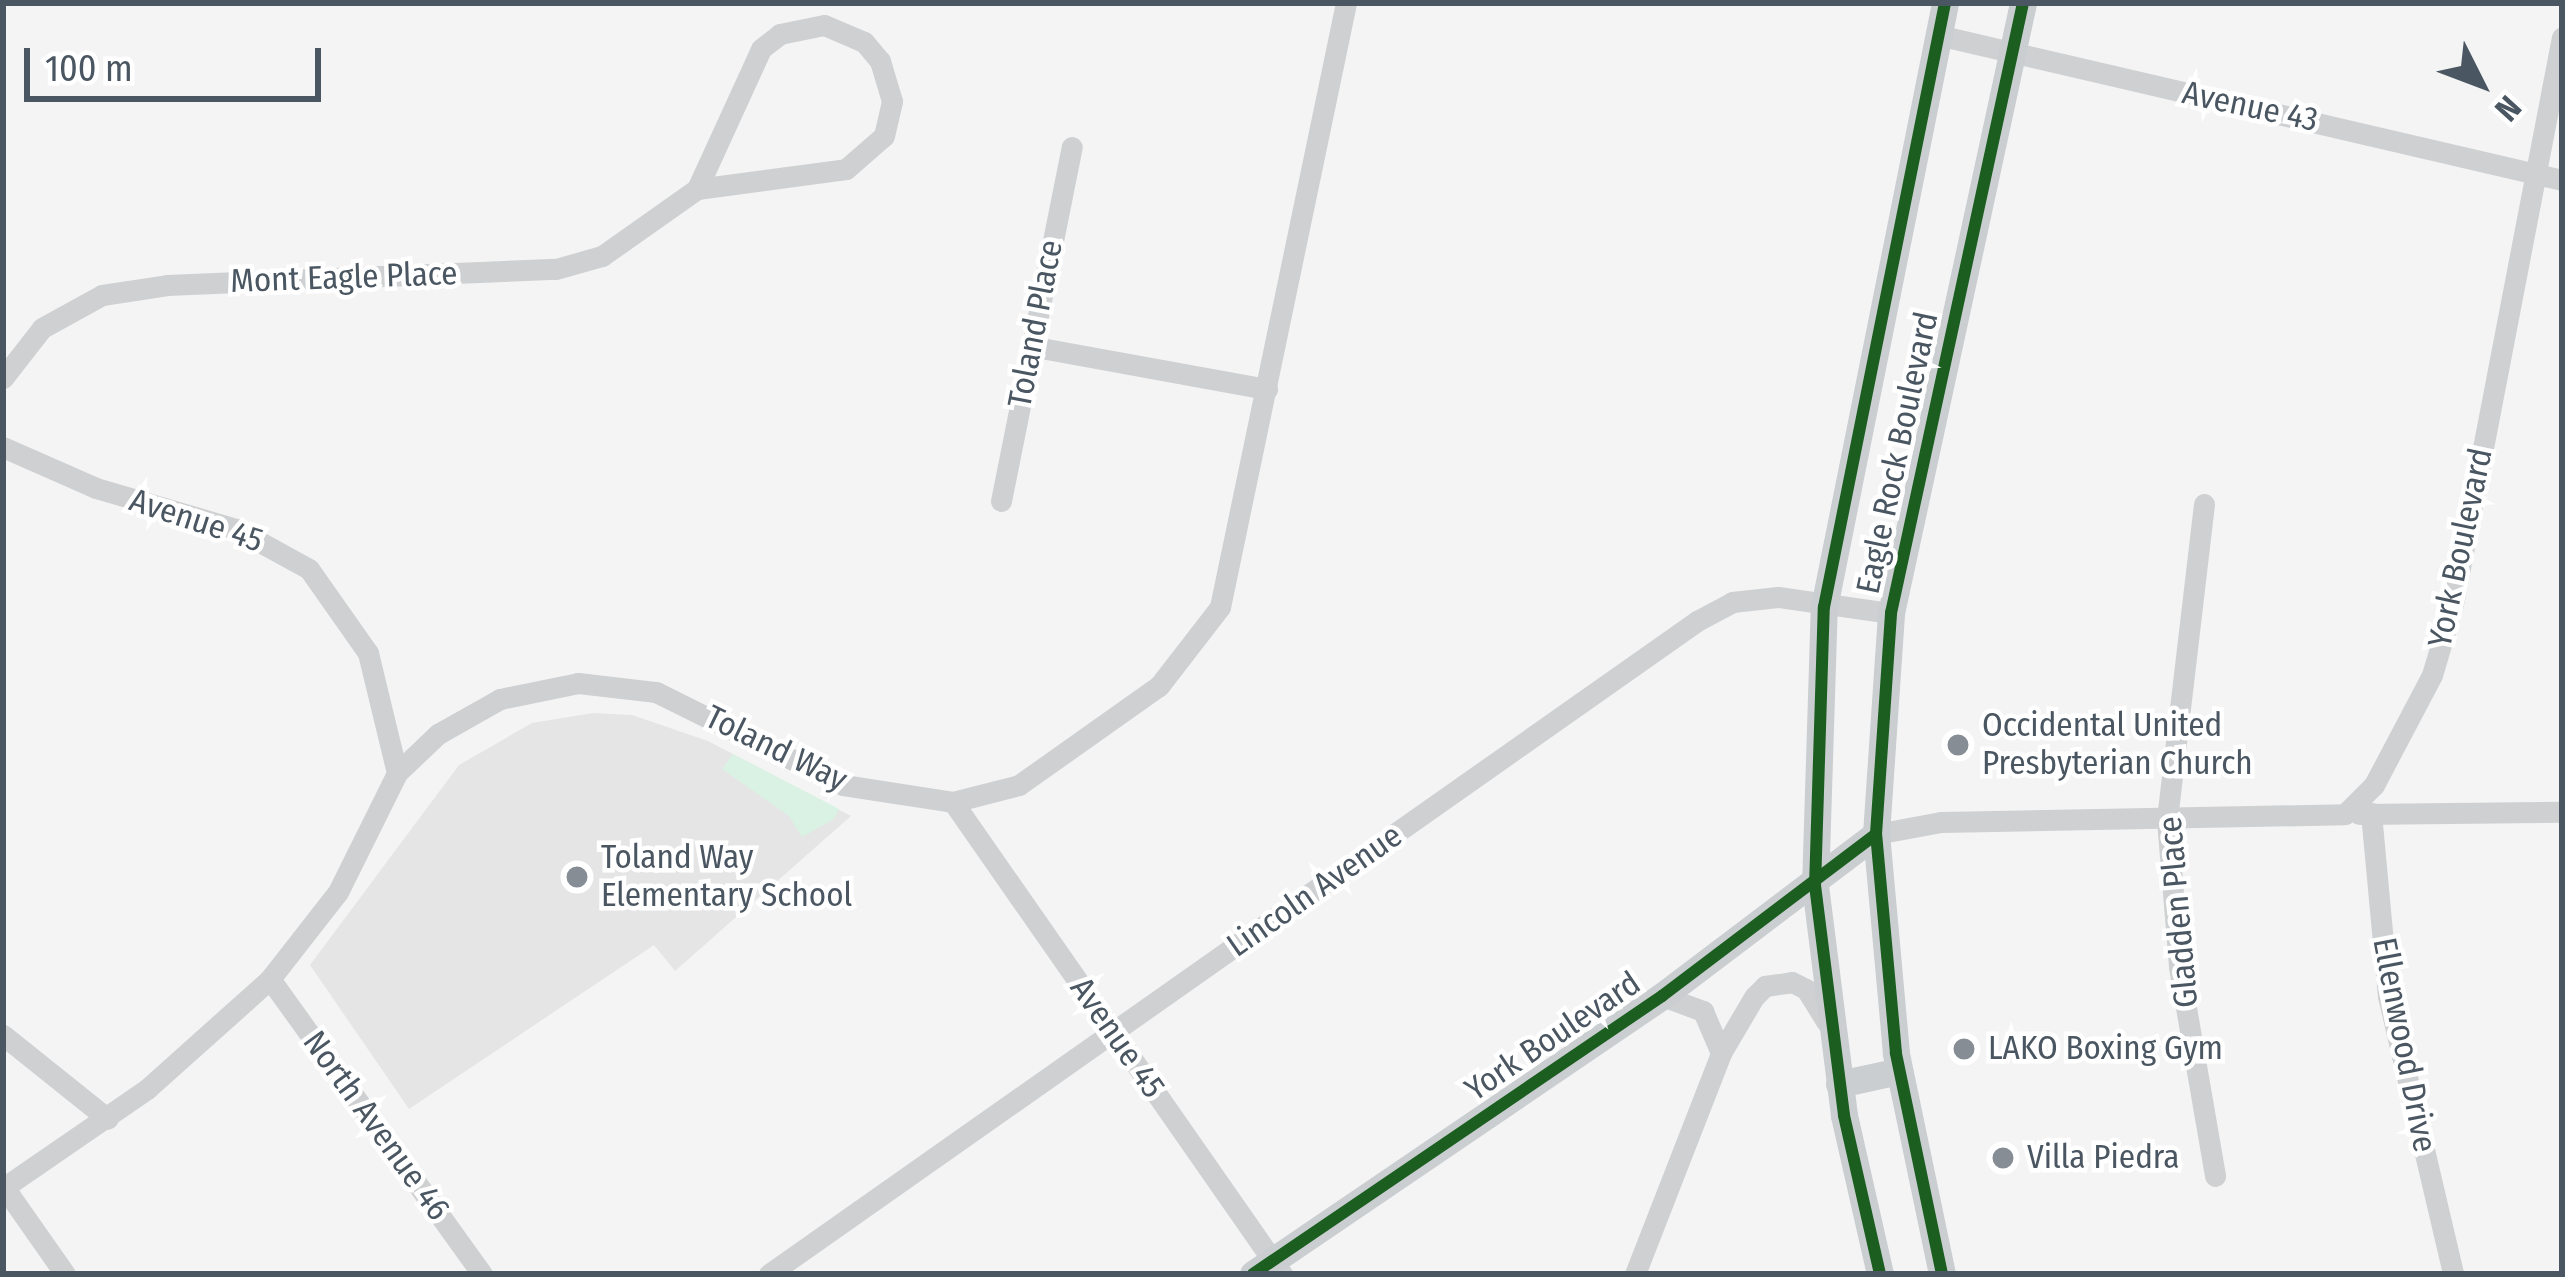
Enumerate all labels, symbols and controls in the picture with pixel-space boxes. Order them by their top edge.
scale bar [30,24,327,98]
north arrow [2421,24,2541,144]
text: 100 m [45,47,133,91]
street label: Avenue 43 [2179,73,2321,141]
text: N [2486,87,2529,129]
street label: Toland Place [1000,237,1072,411]
street label: Mont Eagle Place [230,254,458,302]
street label: Eagle Rock Boulevard [1849,308,1947,598]
street label: York Boulevard [2421,445,2501,651]
street label: Avenue 45 [124,481,268,561]
street label: Toland Way [699,698,853,800]
place label: Occidental United Presbyterian Church [1982,706,2253,784]
marker: Occidental United Presbyterian Church [1945,732,1971,758]
street label: Gladden Place [2151,815,2207,1009]
street label: Lincoln Avenue [1220,816,1410,966]
place label: Toland Way Elementary School [601,838,852,916]
marker: Toland Way Elementary School [564,864,590,890]
street label: Ellenwood Drive [2364,934,2444,1156]
street label: York Boulevard [1458,964,1648,1110]
street label: Avenue 45 [1061,970,1173,1106]
street label: North Avenue 46 [294,1024,458,1228]
place label: LAKO Boxing Gym [1988,1029,2223,1069]
marker: LAKO Boxing Gym [1951,1036,1977,1062]
place label: Villa Piedra [2027,1138,2180,1178]
marker: Villa Piedra [1990,1145,2016,1171]

